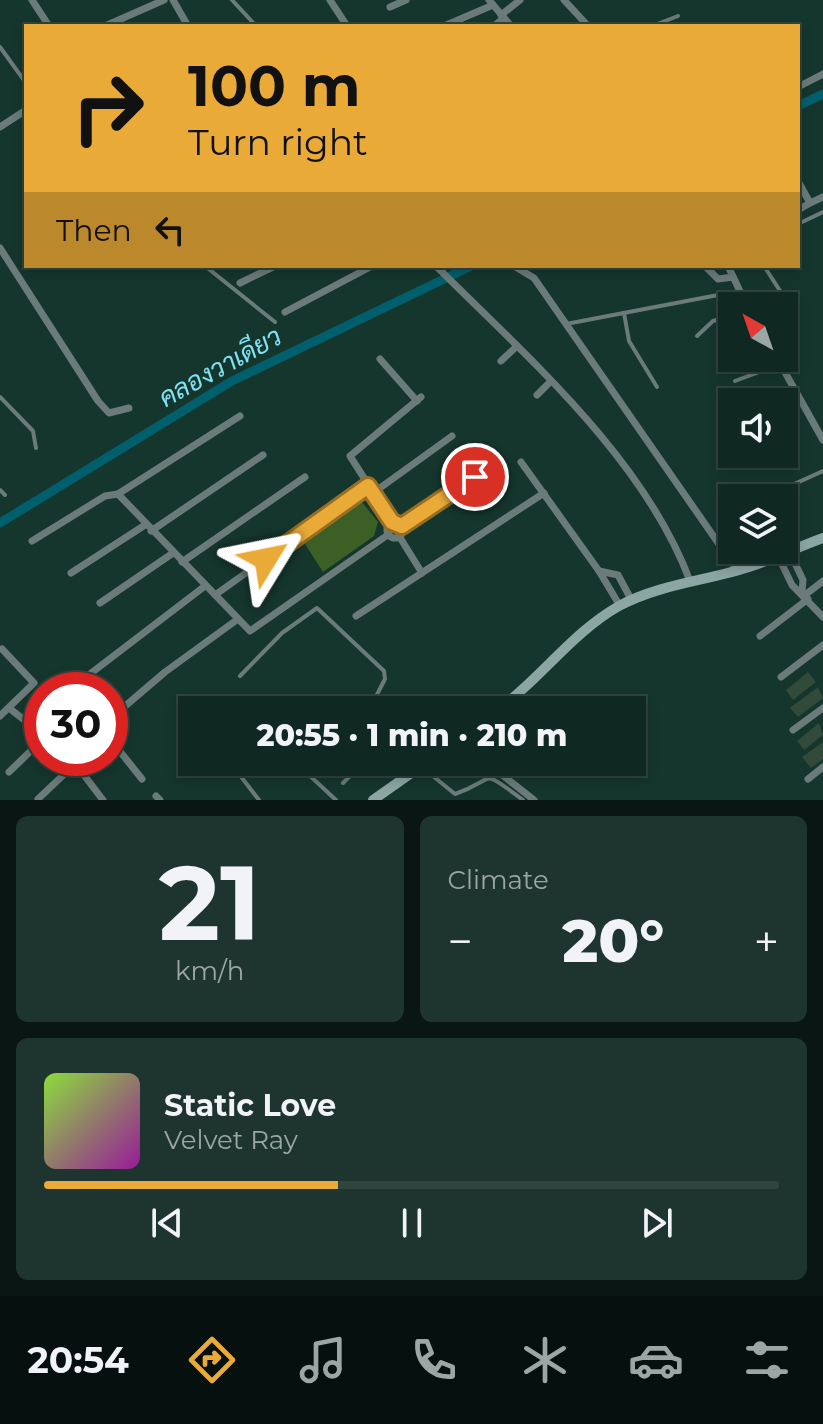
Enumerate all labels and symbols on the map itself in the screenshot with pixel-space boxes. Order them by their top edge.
north arrow [718,292,798,372]
water label: คลองวาเดียว [153,320,287,414]
pin [441,443,509,511]
position arrow [224,517,308,601]
speed limit sign: 30 [24,672,128,776]

